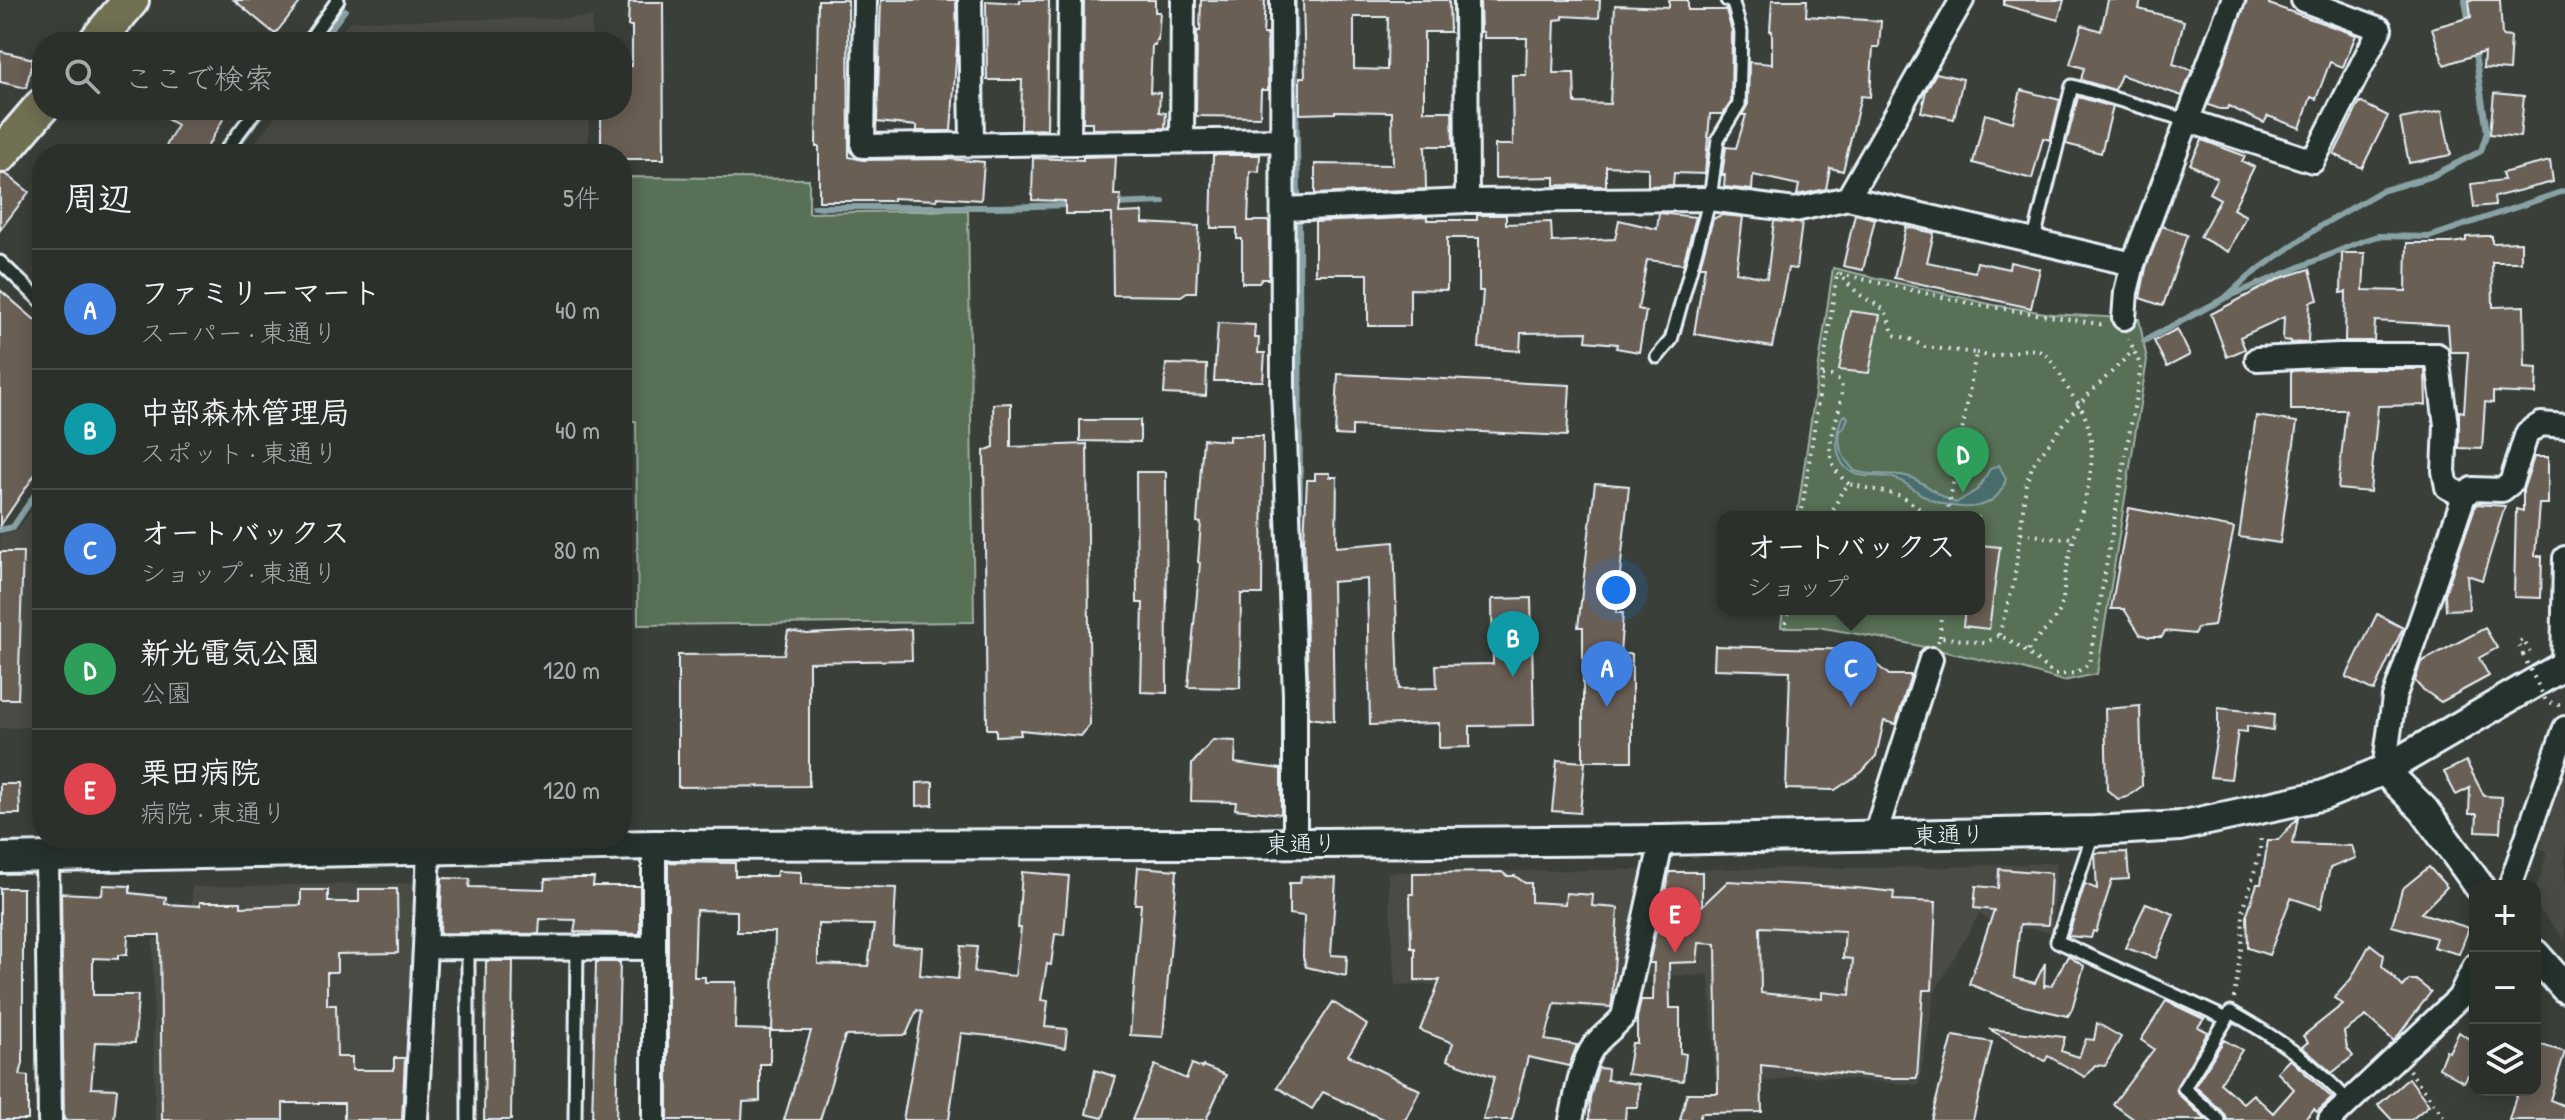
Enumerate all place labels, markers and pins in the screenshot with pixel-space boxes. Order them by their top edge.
pin: D [1937,427,1989,493]
pin: B [1487,611,1539,677]
pin: A [1581,641,1633,707]
pin: C [1825,641,1877,707]
pin: E [1649,887,1701,953]

